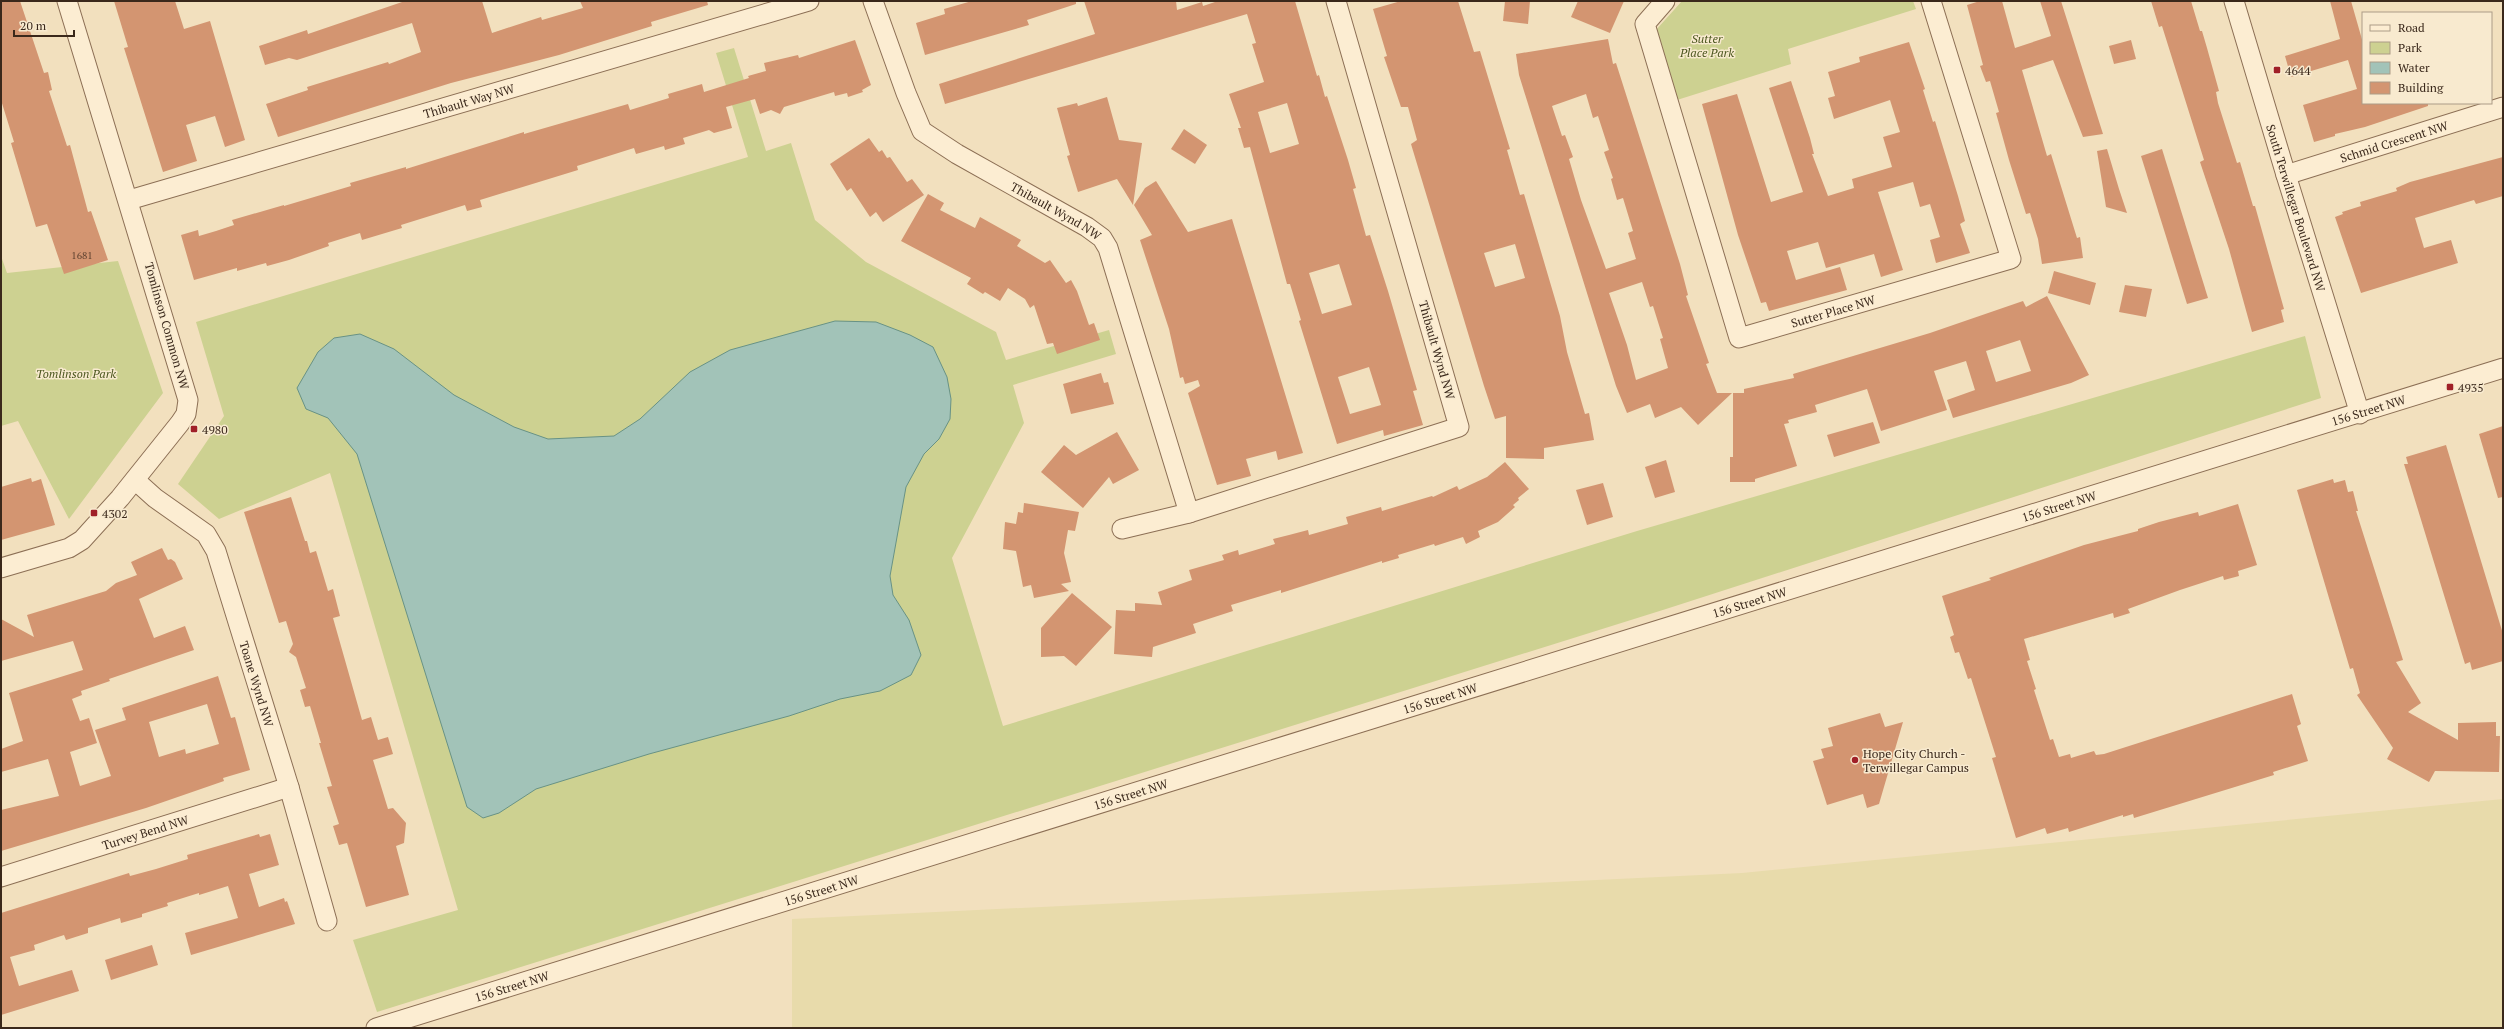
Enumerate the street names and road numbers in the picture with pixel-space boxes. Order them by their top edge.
street label: Thibault Way NW [421,80,517,121]
street label: Schmid Crescent NW [2338,117,2450,165]
street label: South Terwillegar Boulevard NW [2264,122,2329,294]
street label: Thibault Wynd NW [1008,178,1105,243]
street label: Tomlinson Common NW [142,261,193,392]
street label: Sutter Place NW [1789,291,1878,330]
street label: Thibault Wynd NW [1416,299,1458,402]
street label: 156 Street NW [2329,391,2408,428]
street label: 156 Street NW [2020,487,2099,524]
street label: 156 Street NW [1710,583,1789,620]
street label: Toane Wynd NW [237,639,278,729]
street label: 156 Street NW [1401,679,1480,716]
street label: 156 Street NW [1091,775,1170,812]
street label: Turvey Bend NW [100,811,191,852]
street label: 156 Street NW [782,871,861,908]
street label: 156 Street NW [473,967,551,1005]

